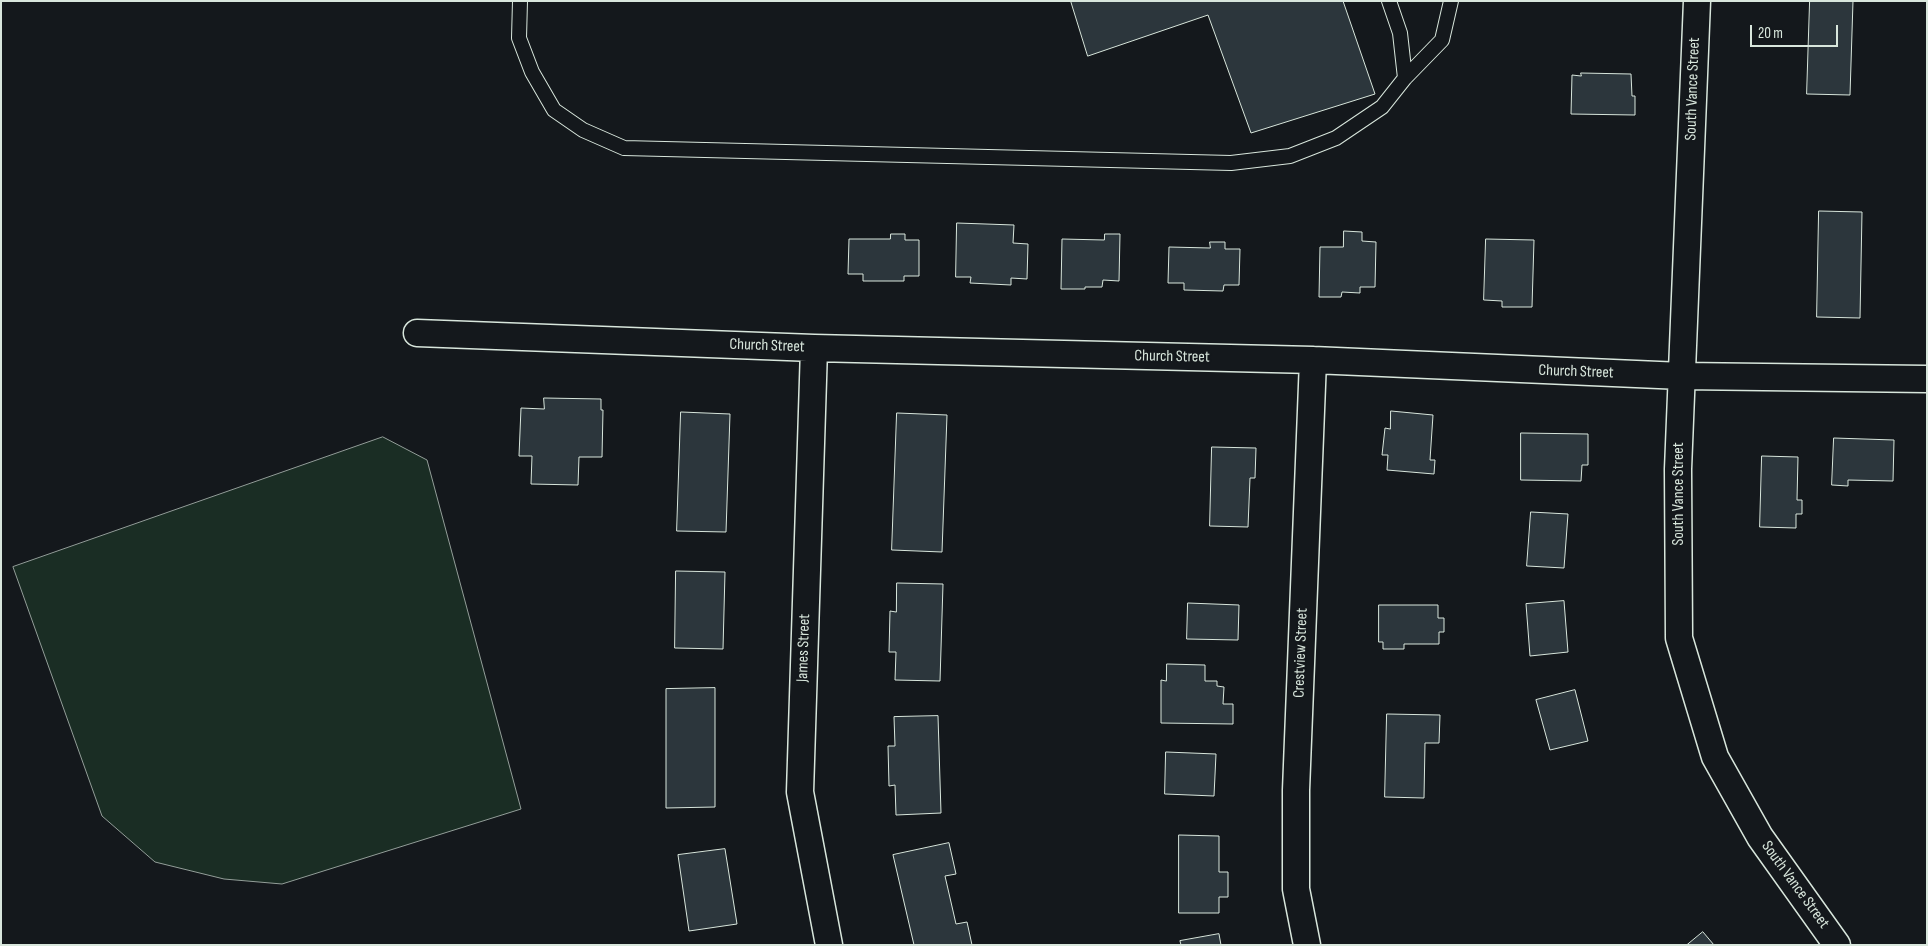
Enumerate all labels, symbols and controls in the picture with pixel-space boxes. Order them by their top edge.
scale bar [1753,15,1840,47]
text: 20 m [1758,24,1783,43]
street label: South Vance Street [1682,37,1704,141]
street label: Church Street [729,335,805,357]
street label: Church Street [1134,347,1210,367]
street label: Church Street [1538,361,1614,383]
street label: South Vance Street [1669,442,1689,546]
street label: Crestview Street [1290,608,1312,698]
street label: James Street [793,614,815,682]
street label: South Vance Street [1757,838,1833,932]

